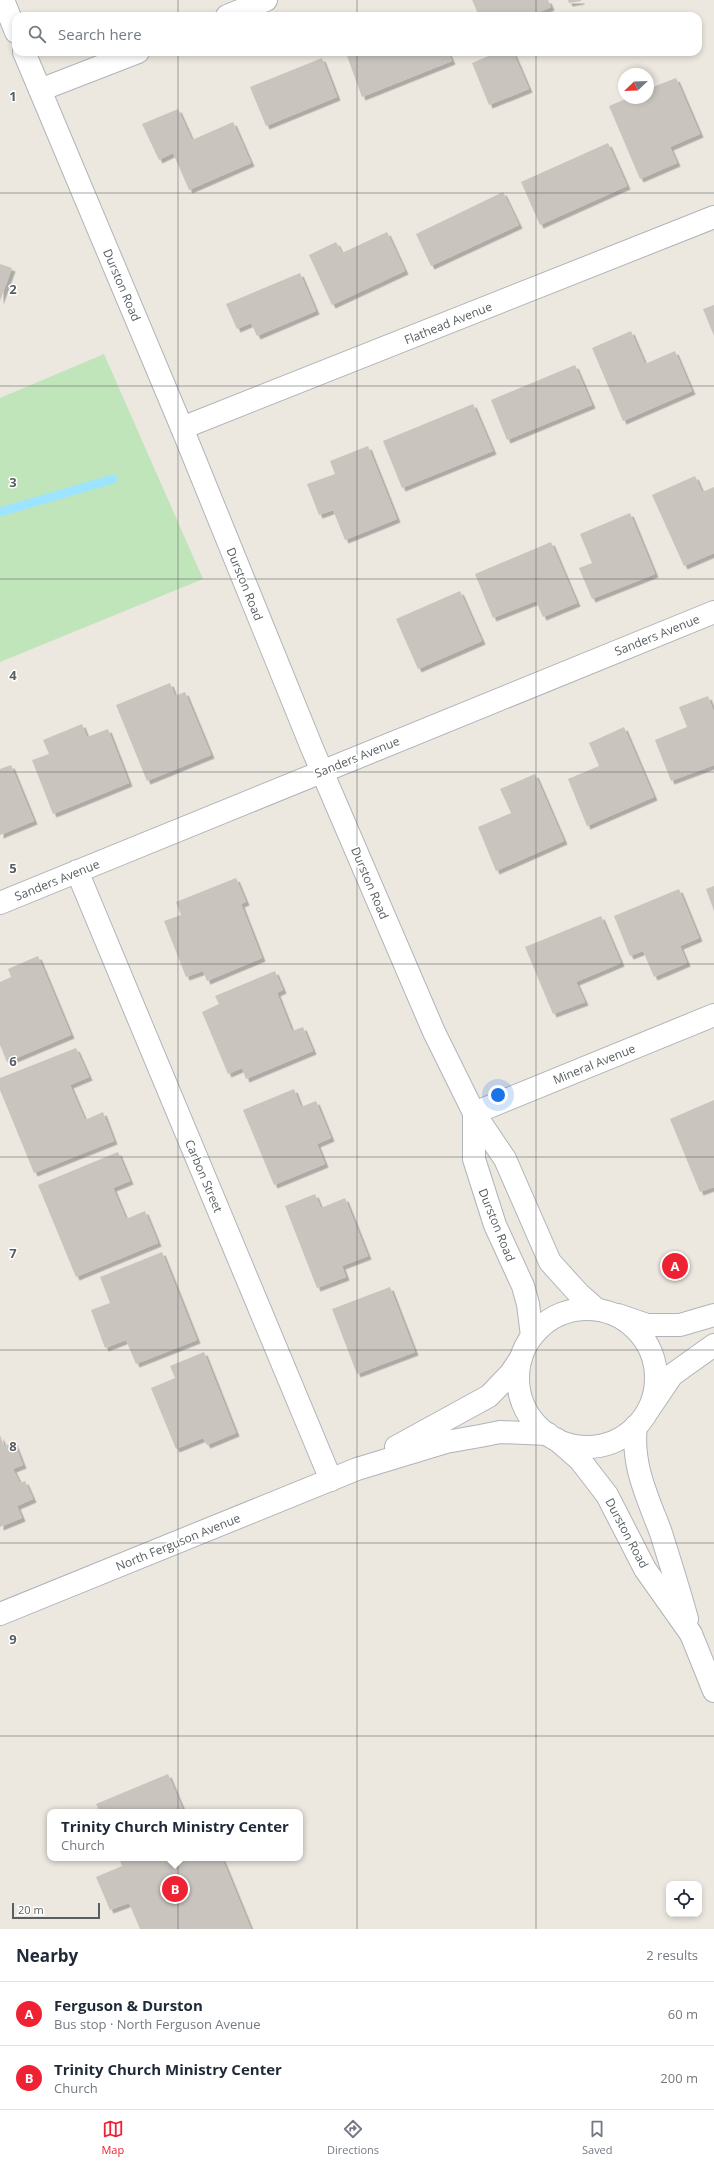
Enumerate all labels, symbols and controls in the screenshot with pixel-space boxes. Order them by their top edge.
search box [12,12,702,56]
icon: search [26,23,48,45]
text: Search here [58,24,142,44]
north arrow [618,68,654,104]
text: 1 [9,87,17,105]
street label: Durston Road [99,246,145,324]
text: 2 [9,280,17,298]
street label: Flathead Avenue [402,298,495,348]
text: 3 [9,473,17,491]
street label: Durston Road [223,545,267,623]
street label: Sanders Avenue [612,610,702,660]
text: 4 [9,666,17,684]
street label: Sanders Avenue [312,732,402,782]
street label: Durston Road [347,844,393,922]
street label: Sanders Avenue [12,855,102,905]
text: 5 [9,859,17,877]
street label: Mineral Avenue [550,1040,638,1088]
text: 6 [9,1052,17,1070]
your location [488,1085,508,1105]
street label: Carbon Street [181,1137,227,1215]
street label: Durston Road [475,1186,519,1264]
text: 7 [9,1244,17,1262]
pin: A [662,1251,688,1281]
text: 8 [9,1437,17,1455]
street label: Durston Road [601,1495,653,1571]
street label: North Ferguson Avenue [113,1509,243,1575]
text: 9 [9,1630,17,1648]
popup [47,1809,303,1861]
text: Trinity Church Ministry Center [61,1816,289,1836]
text: Church [61,1836,105,1854]
pin: B [162,1874,188,1904]
map controls [666,1881,702,1917]
button: locate [666,1881,702,1917]
scale bar [12,1901,100,1920]
text: 20 m [18,1902,44,1917]
text: Nearby [16,1944,78,1967]
text: 2 results [646,1946,698,1964]
text: Ferguson & Durston [54,1995,203,2015]
text: A [25,2005,33,2023]
text: 60 m [668,2005,698,2023]
text: Bus stop · North Ferguson Avenue [54,2015,261,2033]
text: Trinity Church Ministry Center [54,2059,282,2079]
text: B [25,2069,33,2087]
text: 200 m [660,2069,698,2087]
text: Church [54,2079,98,2097]
tab: Map [101,2118,124,2157]
tab: Directions [327,2118,379,2157]
tab: Saved [582,2118,613,2157]

